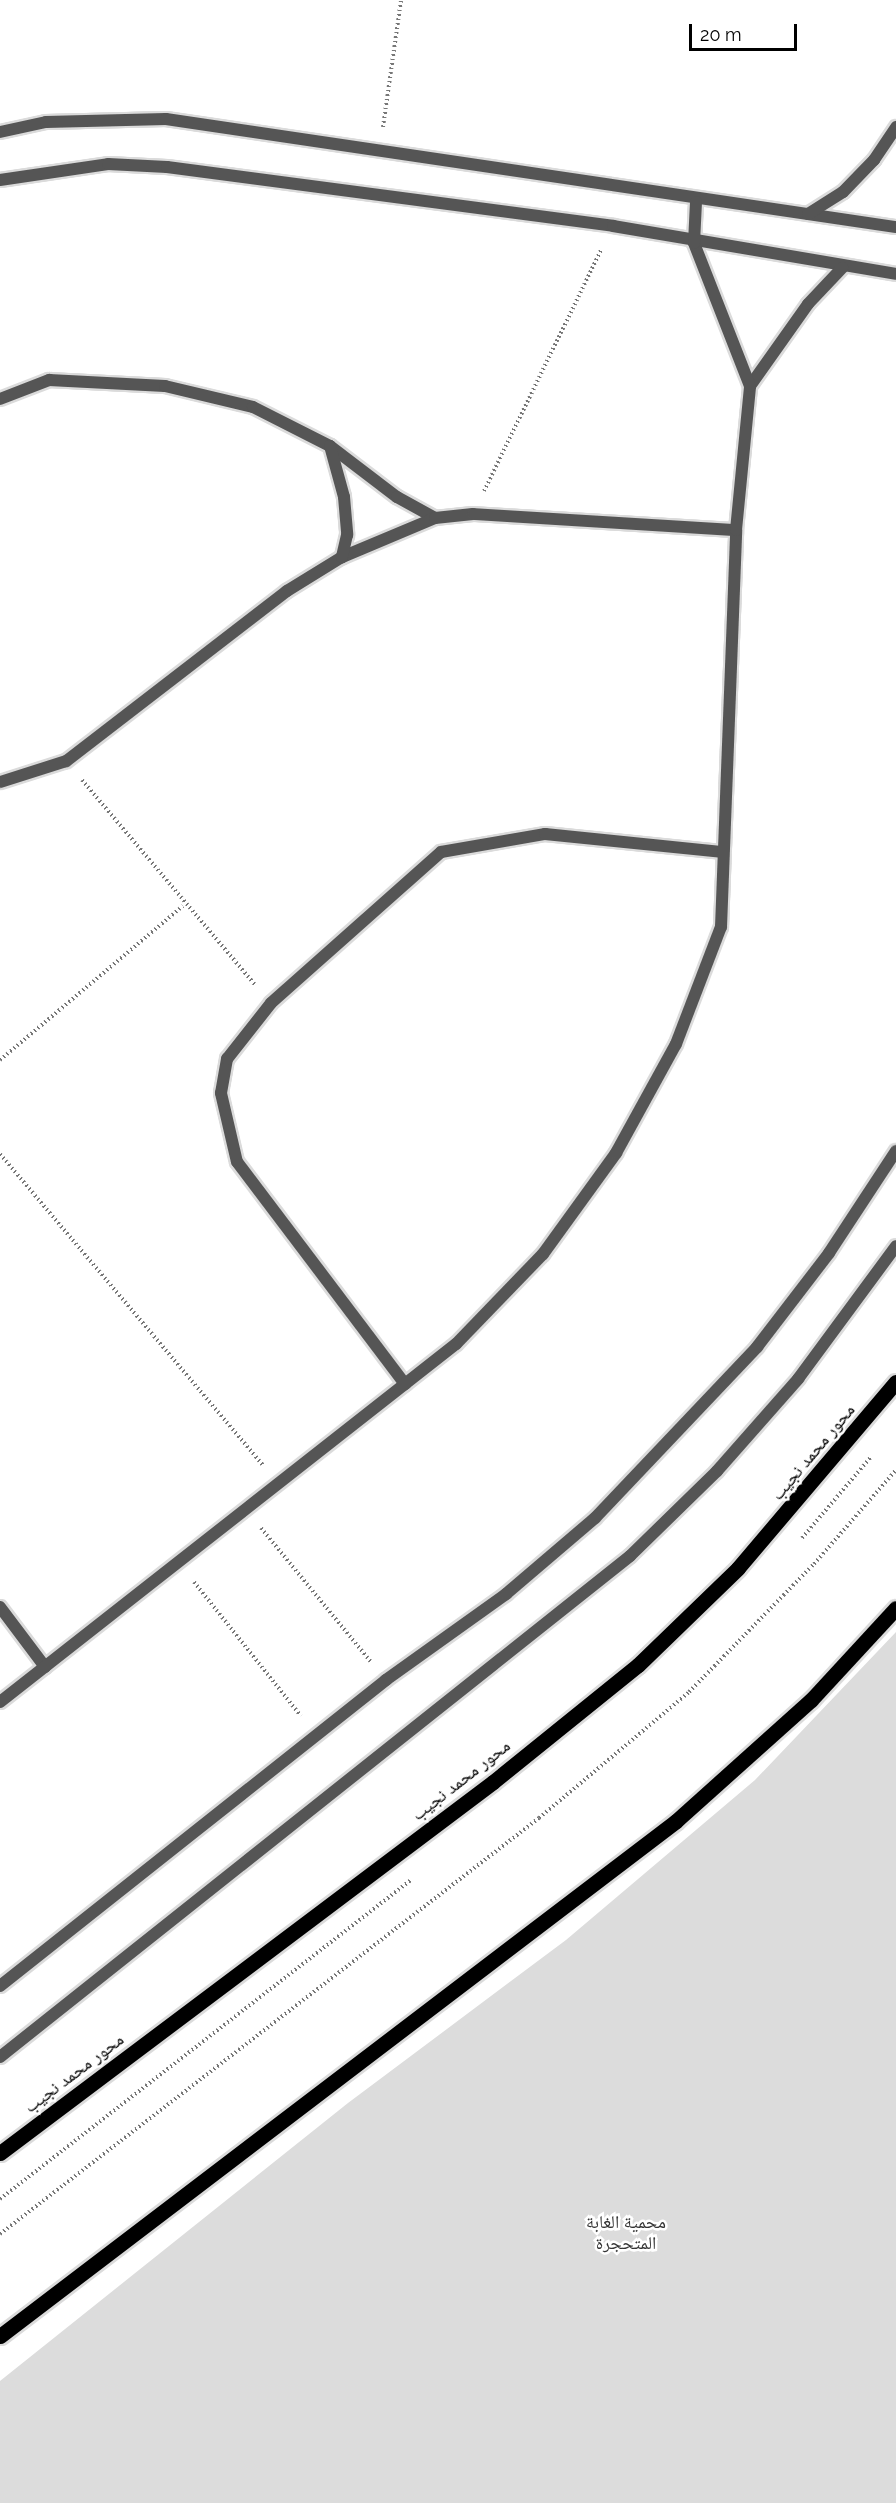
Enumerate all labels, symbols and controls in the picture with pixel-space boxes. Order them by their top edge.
scale bar [692,12,800,50]
text: 20 m [700,24,742,45]
street label: محور محمد نجيب [766,1399,860,1505]
street label: محور محمد نجيب [407,1735,515,1825]
street label: محور محمد نجيب [20,2029,128,2117]
park label: محمية الغابة المتحجرة [586,2212,666,2254]

